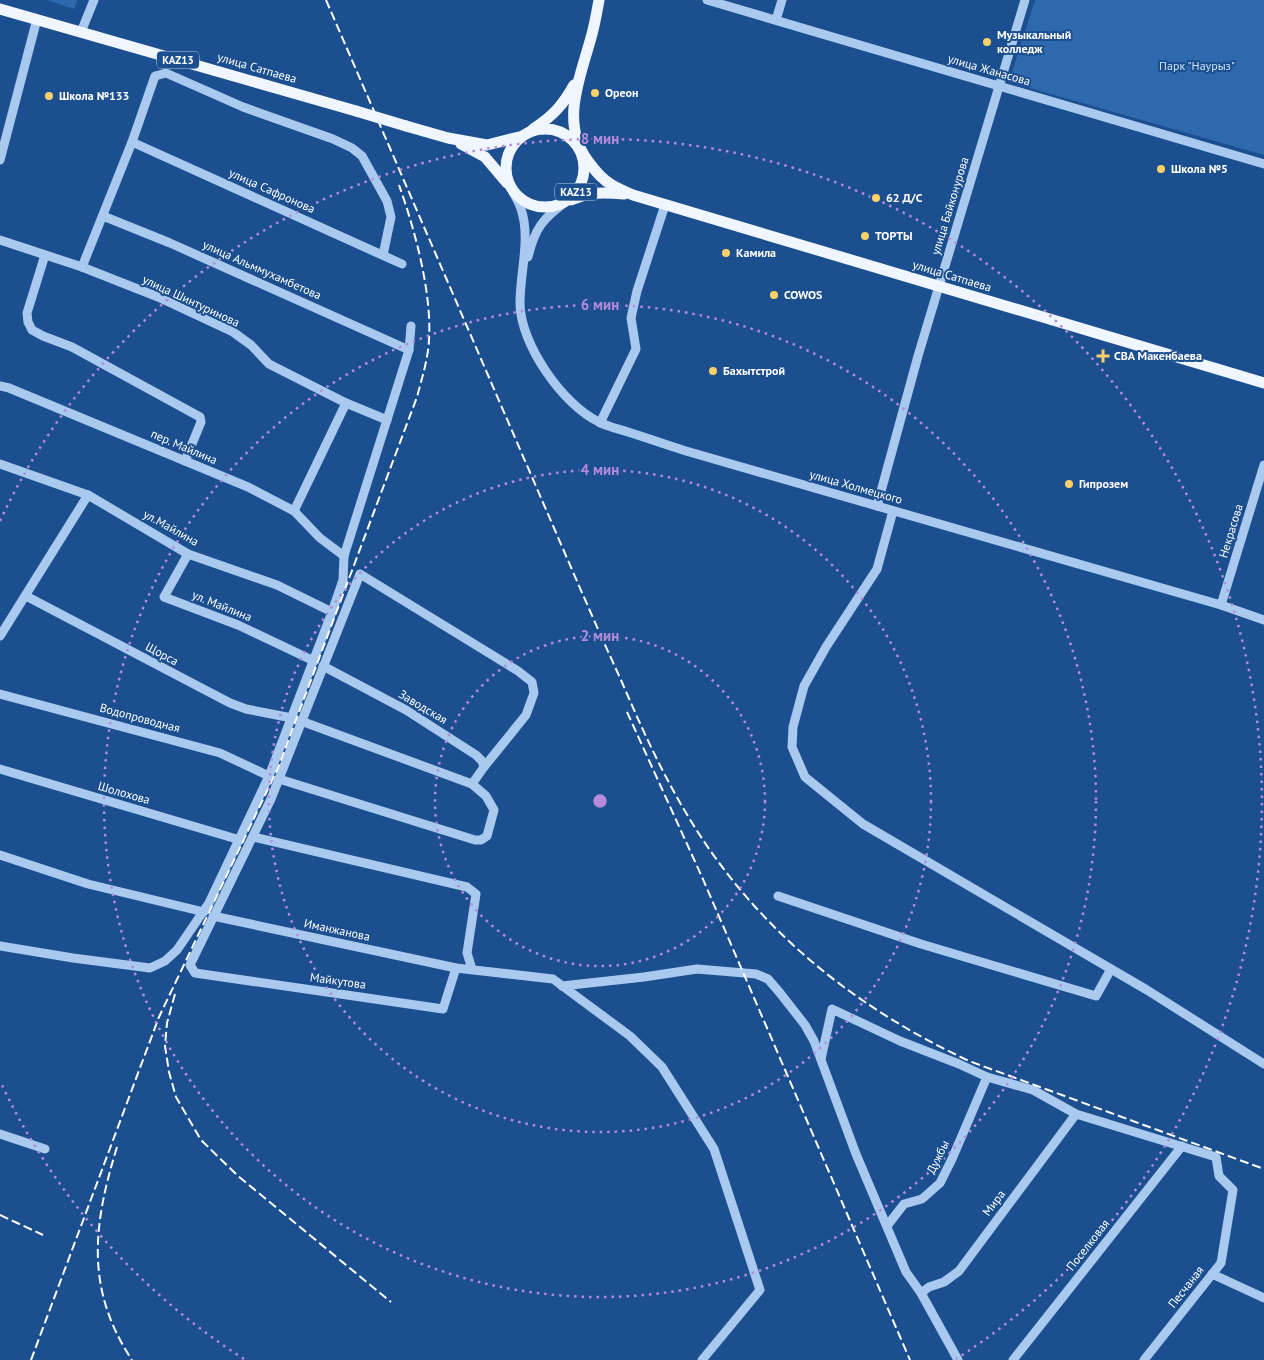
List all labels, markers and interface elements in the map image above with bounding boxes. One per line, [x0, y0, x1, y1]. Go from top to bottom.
place label: Музыкальный колледж [997, 27, 1071, 56]
marker: Музыкальный колледж [981, 36, 993, 48]
street label: улица Сатпаева [216, 49, 299, 86]
street label: улица Жанасова [946, 51, 1032, 88]
road number: KAZ13 [157, 52, 199, 68]
park label: Парк "Наурыз" [1159, 58, 1235, 73]
place label: Ореон [605, 85, 638, 100]
marker: Ореон [589, 87, 601, 99]
place label: Школа №133 [59, 88, 129, 103]
marker: Школа №133 [43, 90, 55, 102]
text: 8 мин [581, 129, 619, 148]
street label: улица Байконурова [927, 155, 972, 257]
place label: Школа №5 [1171, 161, 1228, 176]
marker: Школа №5 [1155, 163, 1167, 175]
street label: улица Сафронова [227, 165, 318, 216]
road number: KAZ13 [555, 183, 597, 200]
place label: 62 Д/С [886, 190, 923, 205]
marker: 62 Д/С [870, 192, 882, 204]
place label: ТОРТЫ [875, 228, 913, 243]
marker: ТОРТЫ [859, 230, 871, 242]
street label: улица Альммухамбетова [201, 237, 324, 302]
place label: Камила [736, 245, 776, 260]
marker: Камила [720, 247, 732, 259]
street label: улица Сатпаева [911, 256, 993, 295]
street label: улица Шинтуринова [140, 271, 242, 330]
place label: COWOS [784, 287, 822, 302]
marker: COWOS [768, 289, 780, 301]
text: 6 мин [581, 295, 619, 314]
place label: СВА Макенбаева [1114, 348, 1202, 363]
marker: СВА Макенбаева [1096, 349, 1110, 363]
place label: Бахытстрой [723, 363, 785, 378]
marker: Бахытстрой [707, 365, 719, 377]
street label: пер. Майлина [149, 426, 220, 467]
text: 4 мин [581, 460, 619, 479]
street label: улица Холмецкого [808, 466, 904, 507]
place label: Гипрозем [1079, 476, 1128, 491]
marker: Гипрозем [1063, 478, 1075, 490]
street label: Некрасова [1215, 502, 1246, 560]
street label: ул.Майлина [141, 506, 202, 549]
street label: ул. Майлина [190, 587, 254, 624]
text: 2 мин [581, 626, 619, 645]
street label: Щорса [143, 639, 181, 668]
street label: Заводская [396, 686, 450, 727]
street label: Водопроводная [98, 700, 182, 735]
street label: Шолохова [96, 778, 152, 807]
centre of rings [591, 792, 609, 810]
street label: Иманжанова [303, 915, 372, 944]
street label: Майкутова [309, 969, 367, 992]
street label: Дужбы [923, 1137, 952, 1176]
street label: Мира [979, 1187, 1008, 1219]
street label: Поселковая [1063, 1216, 1112, 1273]
street label: Песчаная [1165, 1263, 1207, 1311]

